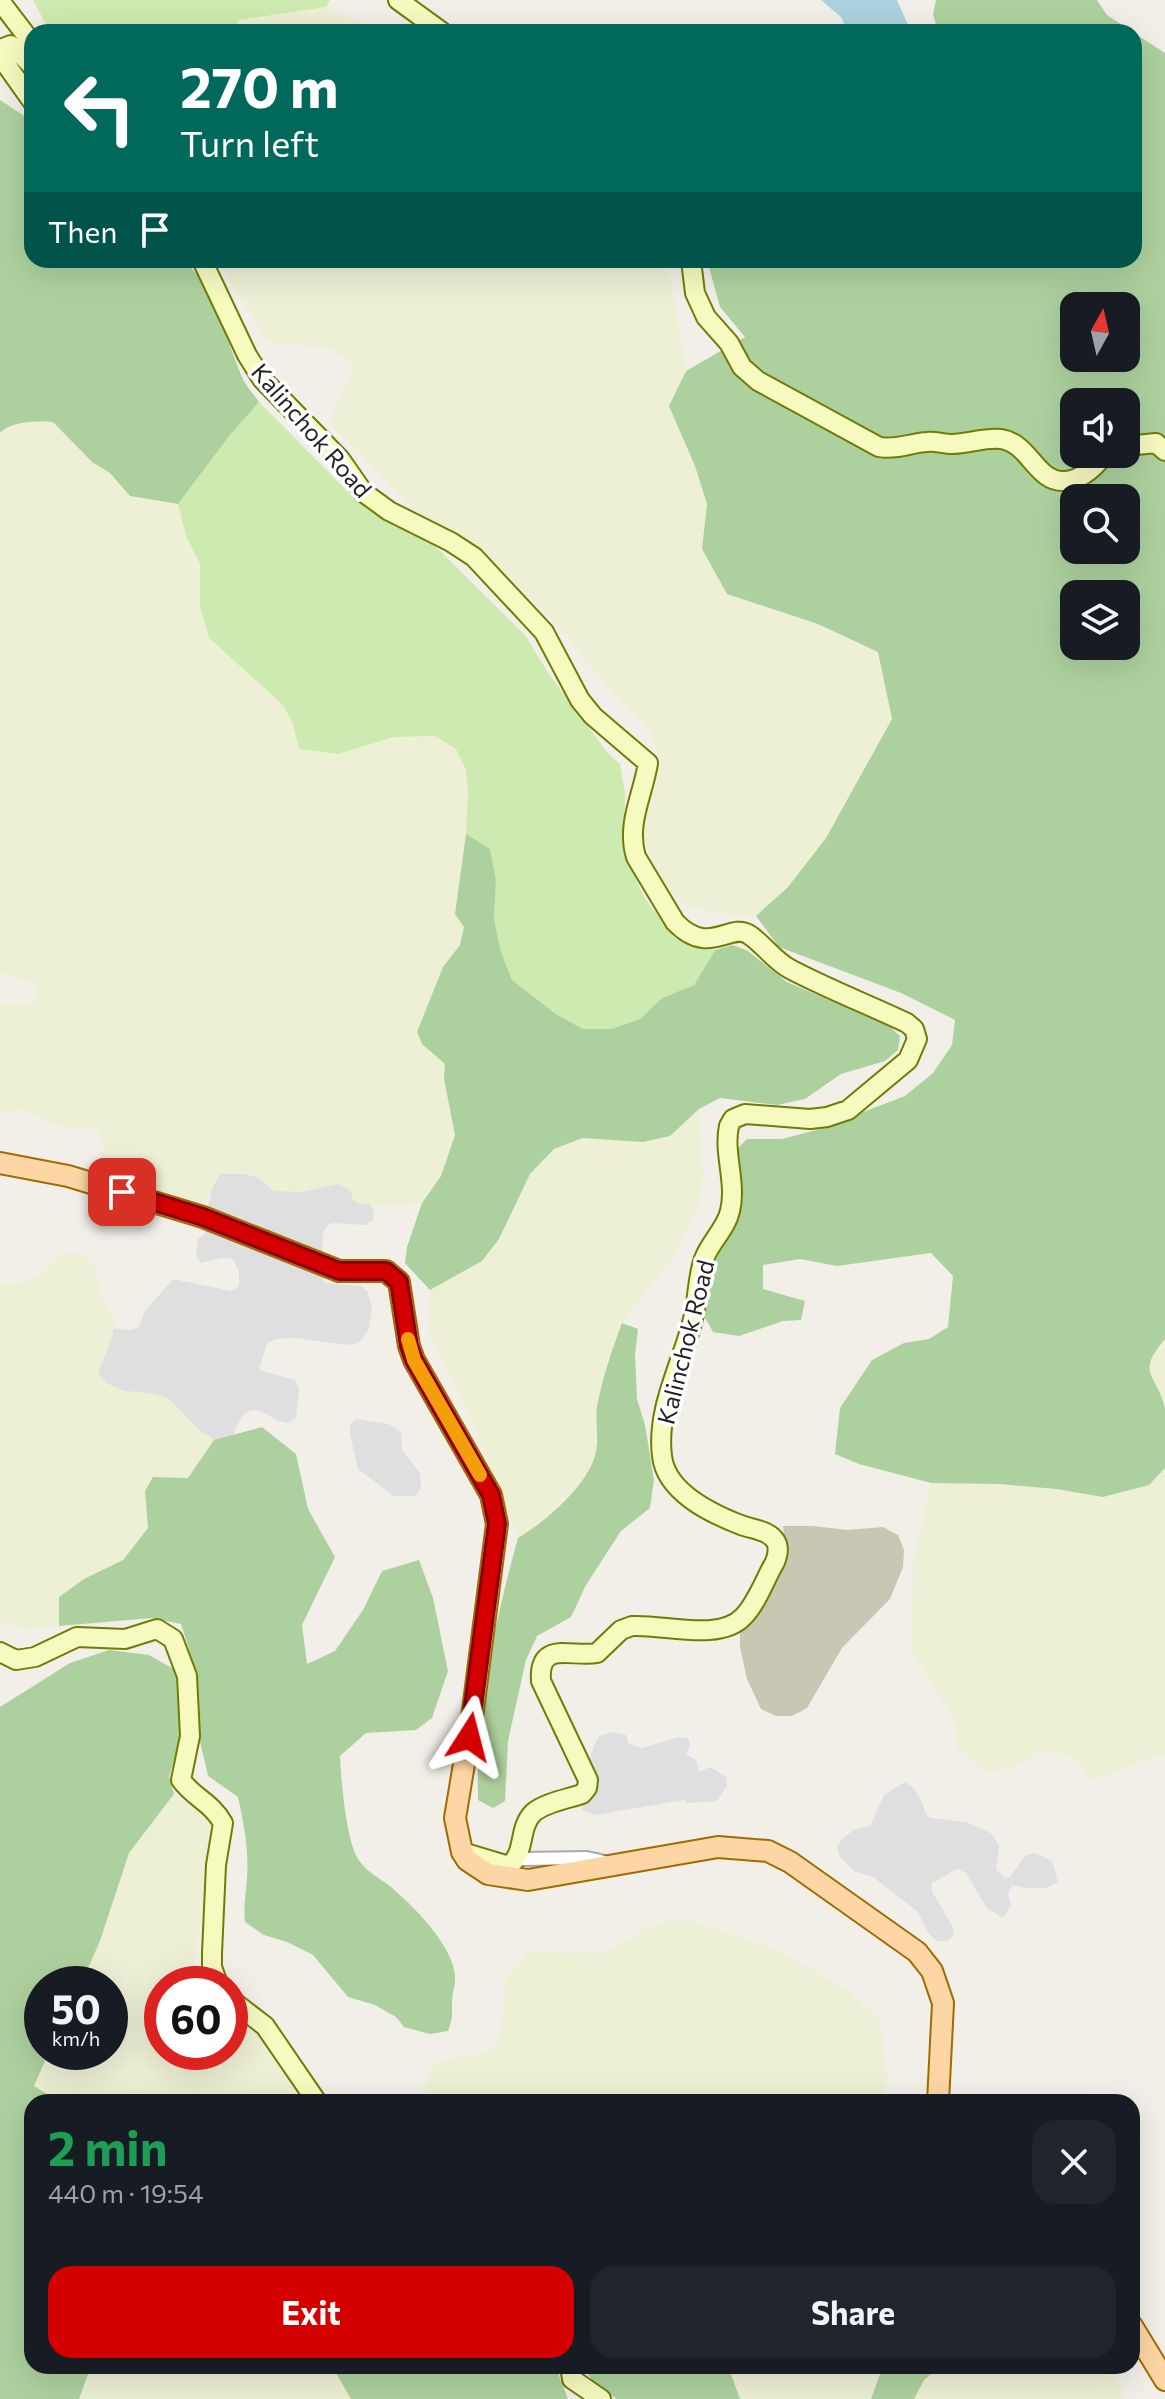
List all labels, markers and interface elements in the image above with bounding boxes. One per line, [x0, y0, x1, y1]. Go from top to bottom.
text: 270 m [180, 51, 339, 120]
icon: left [48, 56, 152, 160]
text: Turn left [180, 120, 319, 164]
icon: arrive [133, 208, 177, 252]
text: Then [48, 212, 117, 249]
north arrow [1060, 292, 1140, 372]
map controls [1060, 292, 1140, 660]
street label: Kalinchok Road [246, 357, 378, 503]
button: sound [1060, 388, 1140, 468]
button: search [1060, 484, 1140, 564]
button: layers [1060, 580, 1140, 660]
pin [88, 1158, 156, 1226]
icon: arrive [100, 1170, 144, 1214]
street label: Kalinchok Road [651, 1257, 719, 1427]
position arrow [427, 1695, 511, 1779]
speed limit sign: 60 [144, 1966, 248, 2070]
text: 50 [51, 1983, 101, 2032]
text: km/h [52, 2026, 100, 2050]
text: 2 min [48, 2117, 168, 2176]
button: close [1032, 2120, 1116, 2204]
text: 440 m · 19:54 [48, 2177, 204, 2208]
button: Exit [48, 2266, 574, 2358]
button: Share [590, 2266, 1116, 2358]

